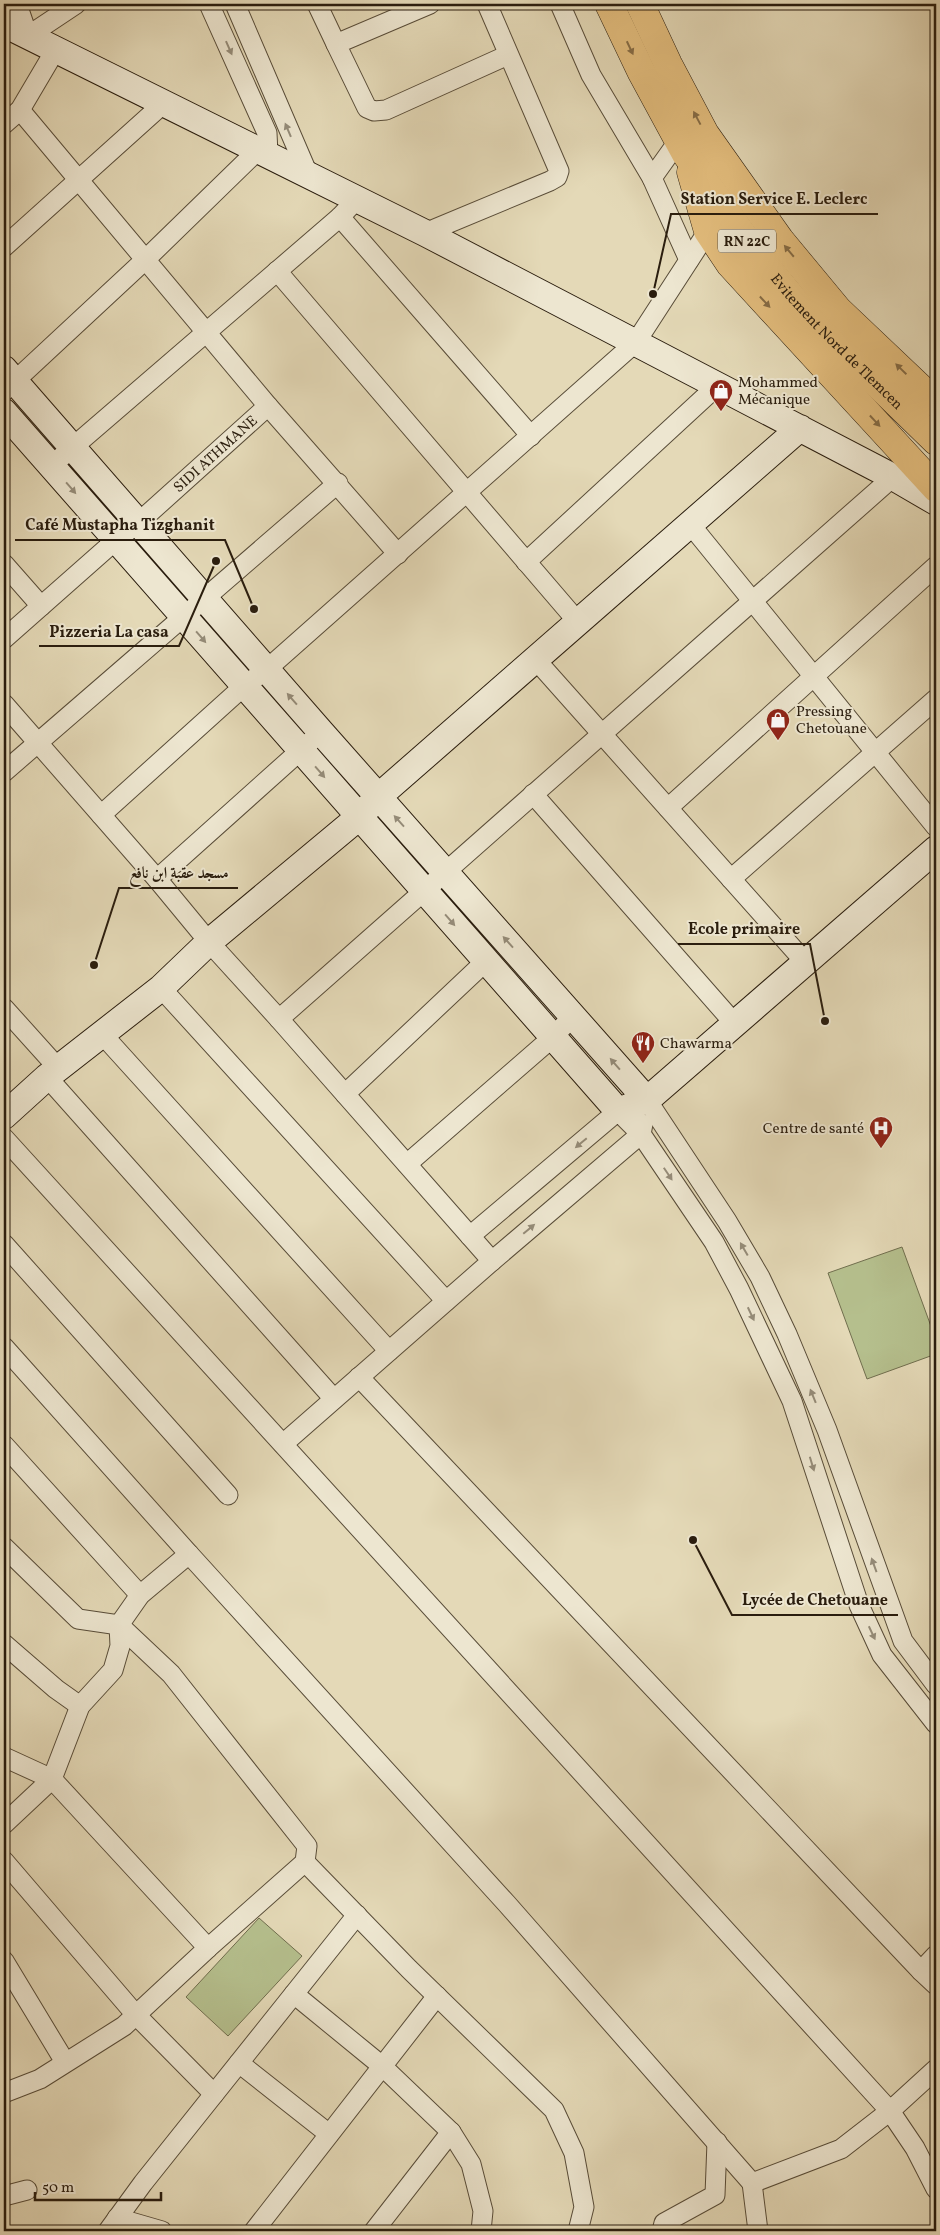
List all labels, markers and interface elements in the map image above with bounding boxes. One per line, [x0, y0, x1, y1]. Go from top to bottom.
one-way arrow [226, 41, 234, 55]
one-way arrow [627, 41, 635, 55]
one-way arrow [693, 111, 701, 125]
one-way arrow [283, 123, 291, 137]
callout: Station Service E. Leclerc [671, 183, 878, 214]
text: Station Service E. Leclerc [680, 189, 868, 211]
road number: RN 22C [718, 230, 776, 252]
one-way arrow [784, 245, 795, 258]
street label: Evitement Nord de Tlemcen [765, 270, 907, 415]
one-way arrow [759, 295, 771, 307]
one-way arrow [895, 363, 907, 375]
place label: Mohammed Mécanique [738, 373, 818, 411]
shop icon: Mohammed Mécanique [708, 378, 734, 412]
street label: SIDI ATHMANE [169, 411, 263, 498]
one-way arrow [869, 415, 881, 427]
one-way arrow [65, 482, 76, 495]
callout: Café Mustapha Tizghanit [15, 509, 225, 540]
text: Café Mustapha Tizghanit [25, 515, 215, 537]
callout: Pizzeria La casa [39, 615, 179, 646]
text: Pizzeria La casa [49, 622, 169, 644]
one-way arrow [195, 630, 207, 642]
one-way arrow [287, 693, 298, 705]
place label: Pressing Chetouane [796, 702, 867, 740]
shop icon: Pressing Chetouane [765, 707, 791, 741]
one-way arrow [314, 765, 326, 777]
one-way arrow [393, 815, 405, 827]
callout: مسجد عقبة ابن نافع [119, 857, 238, 888]
text: مسجد عقبة ابن نافع [129, 863, 229, 888]
one-way arrow [445, 913, 456, 926]
callout: Ecole primaire [678, 913, 810, 944]
text: Ecole primaire [688, 919, 800, 941]
one-way arrow [502, 935, 513, 948]
restaurant icon: Chawarma [630, 1030, 656, 1064]
place label: Chawarma [660, 1034, 732, 1055]
one-way arrow [609, 1058, 621, 1070]
hospital icon: Centre de santé [868, 1115, 894, 1149]
place label: Centre de santé [763, 1119, 864, 1140]
one-way arrow [575, 1137, 588, 1148]
one-way arrow [663, 1168, 673, 1181]
one-way arrow [522, 1224, 535, 1235]
one-way arrow [739, 1242, 748, 1255]
one-way arrow [747, 1307, 755, 1321]
one-way arrow [808, 1389, 816, 1403]
one-way arrow [809, 1457, 817, 1472]
one-way arrow [870, 1557, 877, 1572]
callout: Lycée de Chetouane [732, 1584, 898, 1615]
text: Lycée de Chetouane [742, 1590, 888, 1612]
one-way arrow [868, 1626, 877, 1641]
scale bar [35, 2170, 161, 2202]
text: 50 m [42, 2178, 74, 2199]

